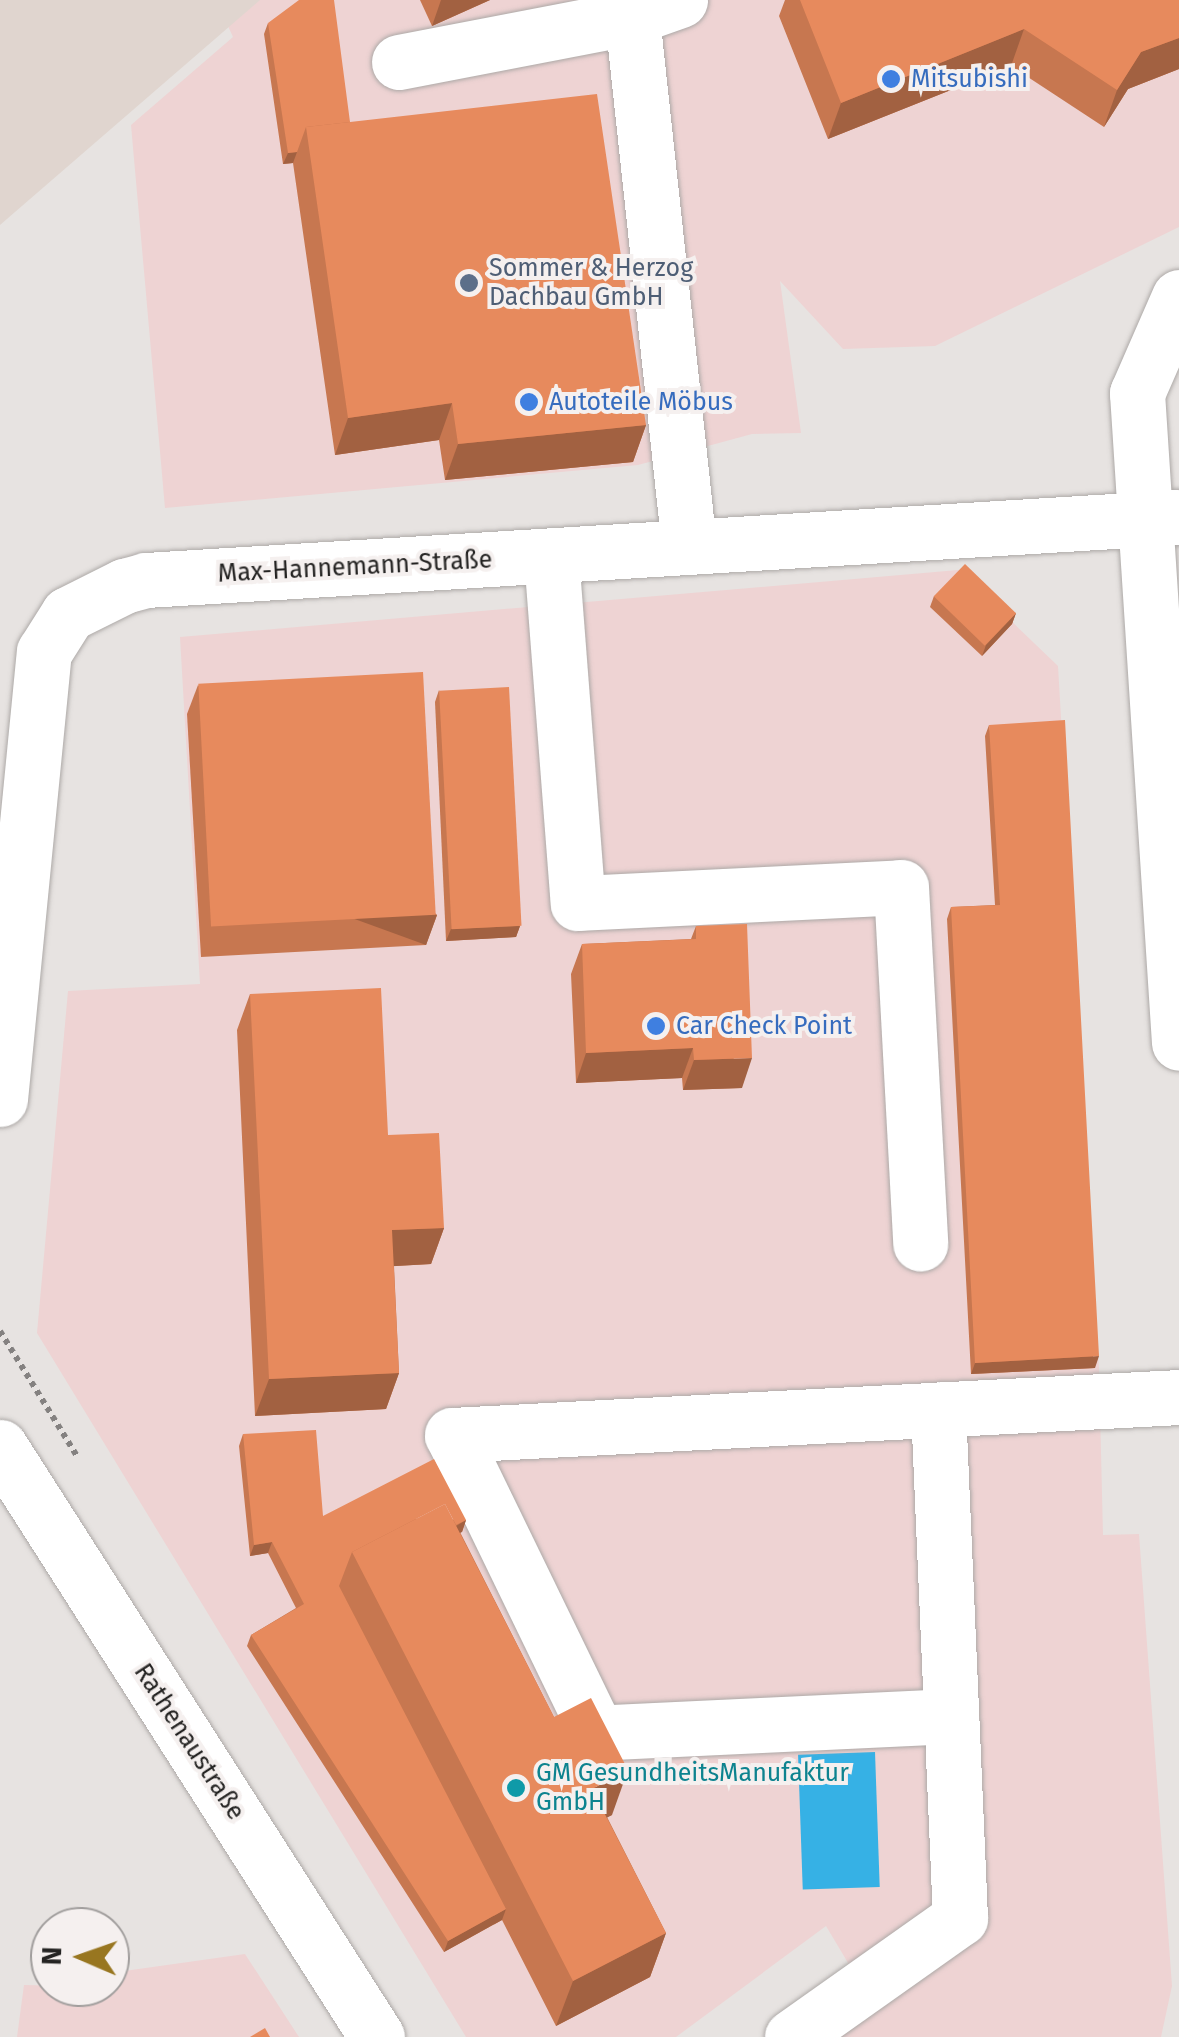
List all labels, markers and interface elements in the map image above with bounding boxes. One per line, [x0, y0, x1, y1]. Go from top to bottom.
place label: Mitsubishi [911, 64, 1028, 94]
marker: Mitsubishi [880, 68, 902, 90]
place label: Sommer & Herzog Dachbau GmbH [489, 254, 693, 313]
marker: Sommer & Herzog Dachbau GmbH [458, 272, 480, 294]
place label: Autoteile Möbus [549, 387, 733, 417]
marker: Autoteile Möbus [518, 391, 540, 413]
street label: Max-Hannemann-Straße [217, 545, 493, 589]
place label: Car Check Point [676, 1011, 852, 1041]
marker: Car Check Point [645, 1015, 667, 1037]
street label: Rathenaustraße [127, 1658, 251, 1826]
place label: GM GesundheitsManufaktur GmbH [536, 1759, 849, 1818]
marker: GM GesundheitsManufaktur GmbH [505, 1777, 527, 1799]
north arrow [30, 1907, 130, 2007]
text: N [35, 1946, 68, 1966]

